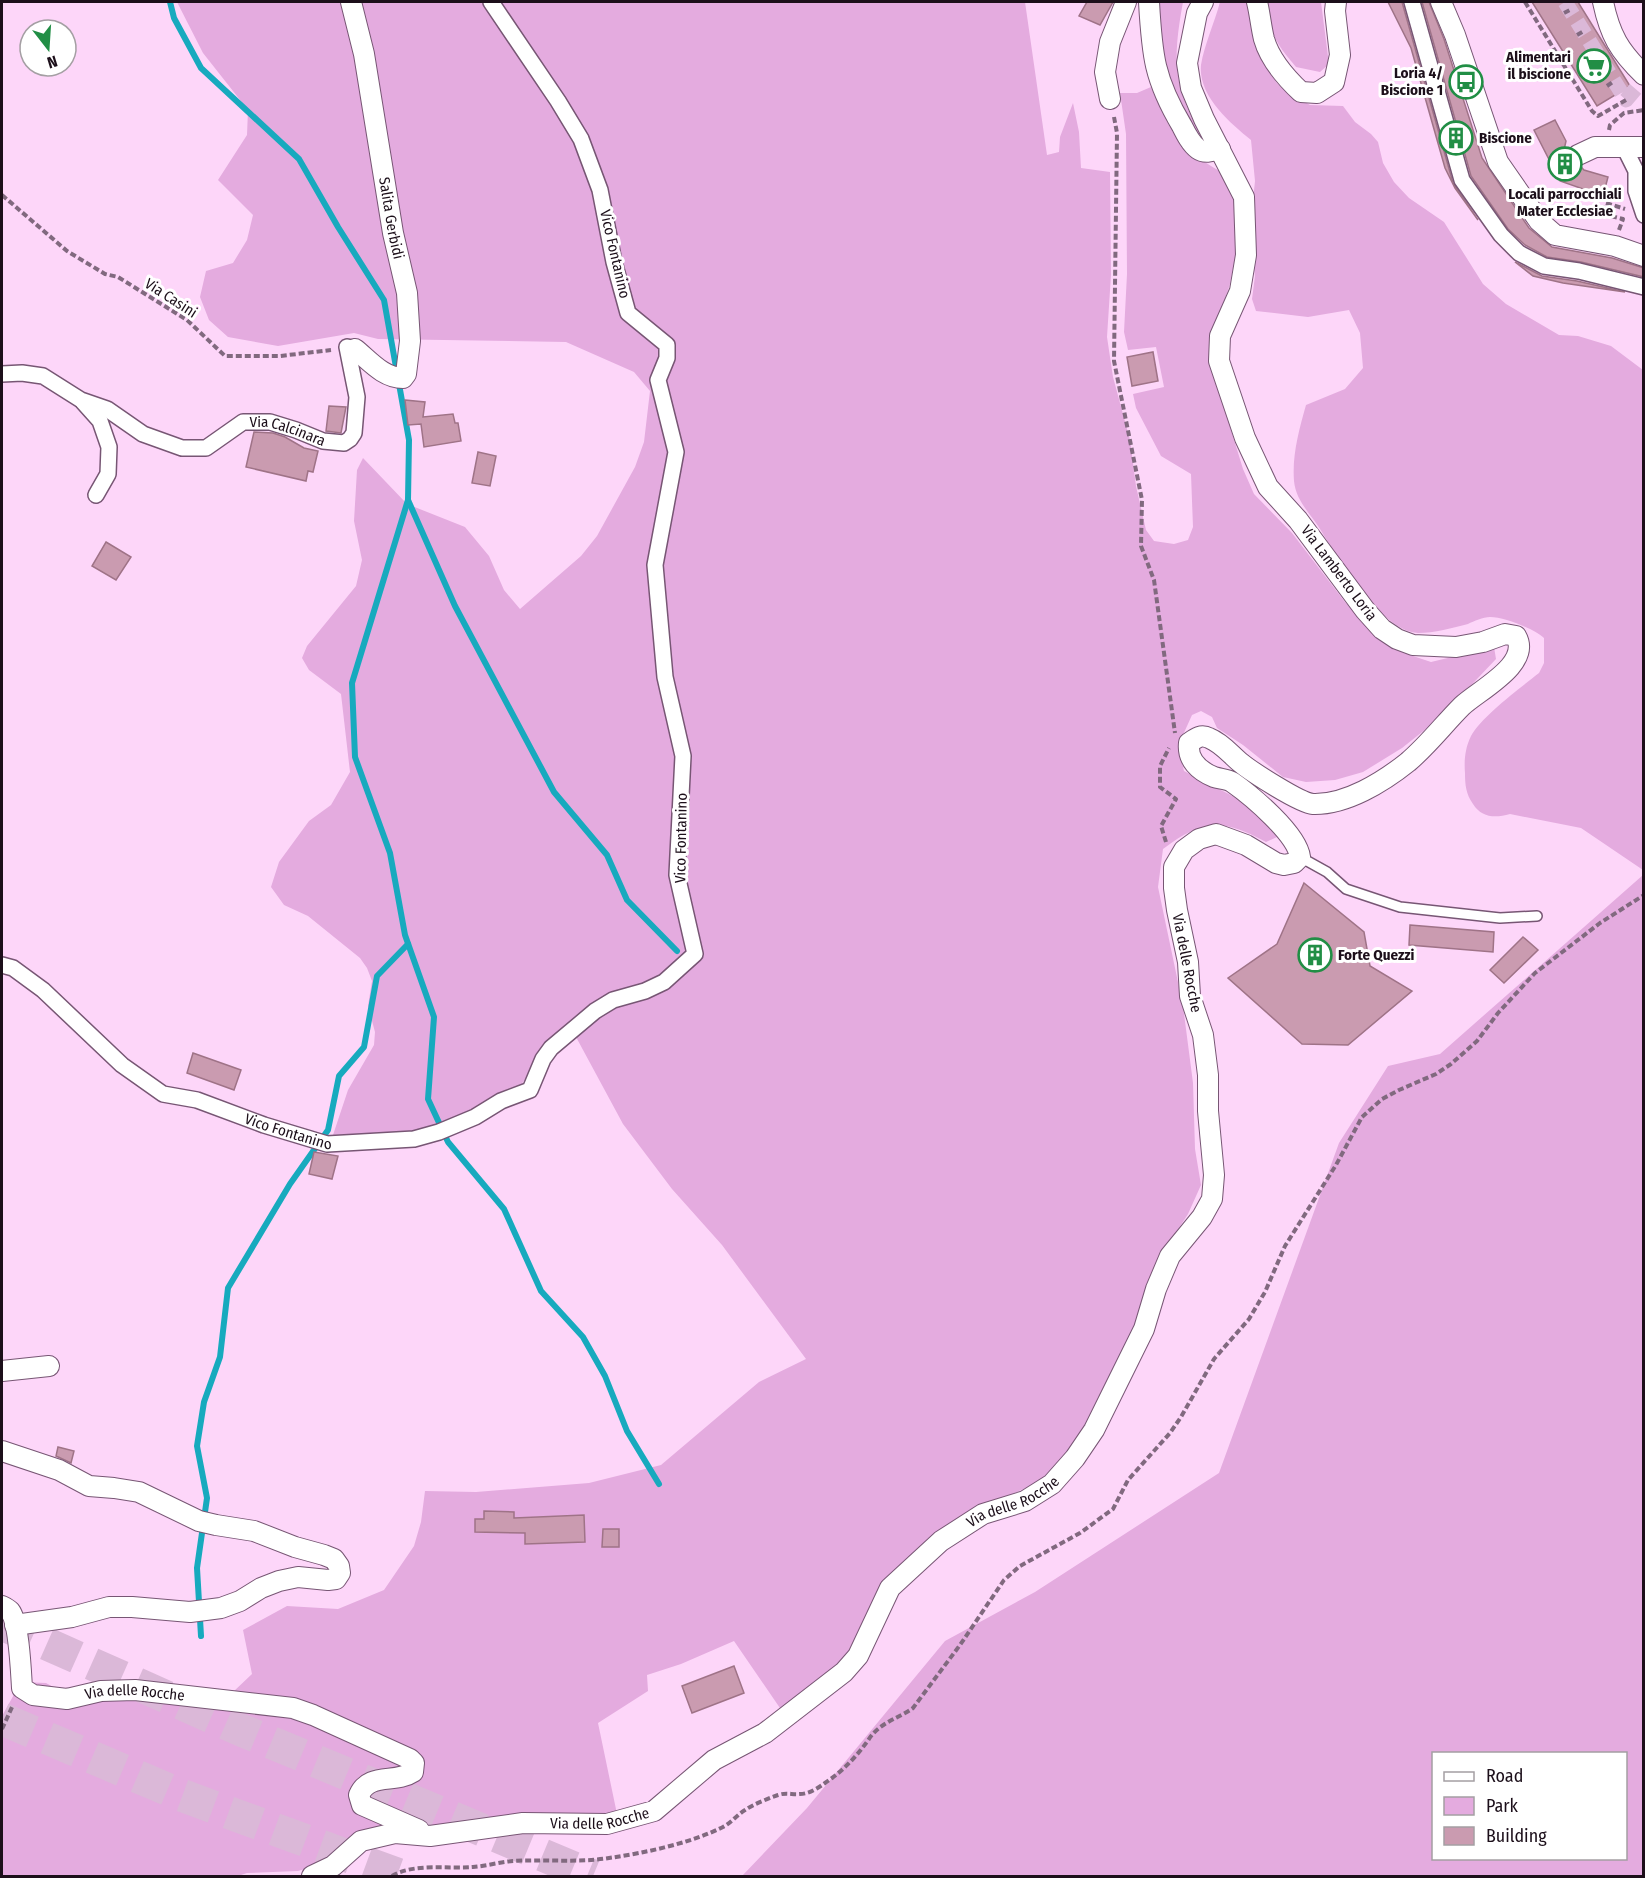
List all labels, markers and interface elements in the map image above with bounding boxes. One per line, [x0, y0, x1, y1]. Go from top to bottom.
north arrow [18, 18, 78, 78]
place label: Alimentari il biscione [1505, 48, 1571, 83]
supermarket icon: Alimentari il biscione [1576, 48, 1612, 84]
text: N [45, 51, 60, 72]
place label: Loria 4/ Biscione 1 [1381, 64, 1443, 99]
bus stop icon: Loria 4/ Biscione 1 [1448, 64, 1484, 100]
building icon: Biscione [1438, 120, 1474, 156]
place label: Biscione [1479, 129, 1532, 147]
building icon: Locali parrocchiali Mater Ecclesiae [1547, 146, 1583, 182]
street label: Salita Gerbidi [375, 176, 408, 261]
place label: Locali parrocchiali Mater Ecclesiae [1508, 185, 1622, 220]
street label: Vico Fontanino [596, 208, 634, 300]
street label: Via Casini [141, 274, 201, 322]
street label: Via Calcinara [250, 413, 328, 450]
street label: Via Lamberto Loria [1297, 522, 1381, 624]
street label: Vico Fontanino [671, 793, 691, 883]
street label: Via delle Rocche [1169, 912, 1205, 1014]
building icon: Forte Quezzi [1297, 937, 1333, 973]
place label: Forte Quezzi [1338, 946, 1415, 964]
street label: Vico Fontanino [242, 1110, 332, 1153]
street label: Via delle Rocche [963, 1473, 1063, 1531]
street label: Via delle Rocche [83, 1681, 186, 1705]
legend [1432, 1752, 1627, 1860]
text: Road [1486, 1765, 1523, 1787]
text: Park [1486, 1795, 1519, 1817]
street label: Via delle Rocche [550, 1804, 651, 1833]
text: Building [1486, 1825, 1547, 1847]

